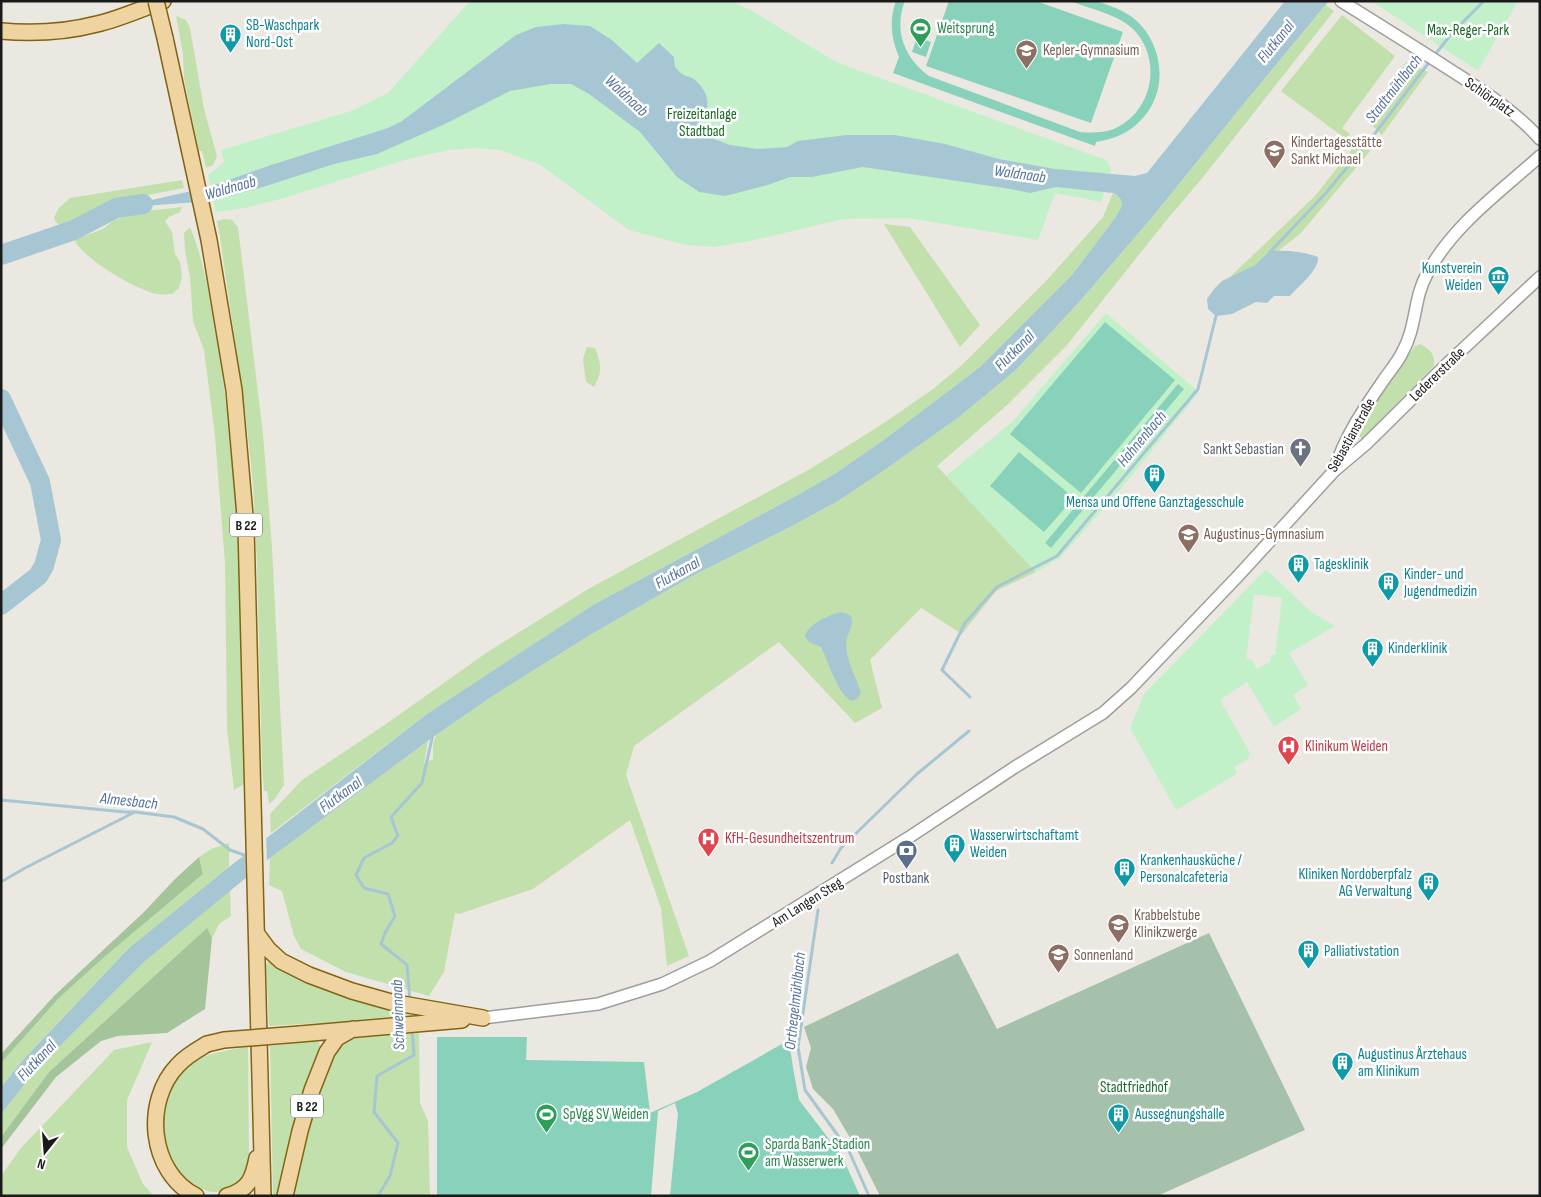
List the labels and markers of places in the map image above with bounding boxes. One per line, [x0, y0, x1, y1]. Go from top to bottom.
place label: SB-Waschpark Nord-Ost [246, 16, 319, 52]
sports icon: Weitsprung [909, 16, 933, 47]
place label: Weitsprung [937, 19, 994, 38]
building icon: SB-Waschpark Nord-Ost [218, 22, 242, 53]
school or university icon: Kepler-Gymnasium [1015, 38, 1039, 69]
place label: Kepler-Gymnasium [1043, 41, 1139, 60]
place label: Kindertagesstätte Sankt Michael [1291, 133, 1382, 169]
school or university icon: Kindertagesstätte Sankt Michael [1263, 139, 1287, 170]
place label: Kunstverein Weiden [1422, 259, 1482, 295]
museum icon: Kunstverein Weiden [1486, 265, 1510, 296]
church icon: Sankt Sebastian [1288, 437, 1312, 468]
place label: Sankt Sebastian [1203, 440, 1284, 459]
building icon: Mensa und Offene Ganztagesschule [1143, 462, 1167, 493]
place label: Mensa und Offene Ganztagesschule [1066, 493, 1244, 512]
school or university icon: Augustinus-Gymnasium [1176, 522, 1200, 553]
place label: Augustinus-Gymnasium [1203, 525, 1324, 544]
building icon: Tagesklinik [1286, 552, 1310, 583]
place label: Tagesklinik [1314, 555, 1369, 574]
place label: Kinder- und Jugendmedizin [1403, 565, 1477, 601]
building icon: Kinder- und Jugendmedizin [1376, 571, 1400, 602]
building icon: Kinderklinik [1360, 636, 1384, 667]
place label: Kinderklinik [1388, 639, 1447, 658]
hospital icon: Klinikum Weiden [1277, 734, 1301, 765]
place label: Klinikum Weiden [1305, 737, 1388, 756]
hospital icon: KfH-Gesundheitszentrum [697, 826, 721, 857]
place label: Wasserwirtschaftamt Weiden [970, 826, 1079, 862]
place label: KfH-Gesundheitszentrum [725, 829, 854, 848]
building icon: Wasserwirtschaftamt Weiden [942, 832, 966, 863]
bank icon: Postbank [894, 838, 918, 869]
place label: Krankenhausküche / Personalcafeteria [1140, 851, 1243, 887]
building icon: Krankenhausküche / Personalcafeteria [1112, 857, 1136, 888]
place label: Kliniken Nordoberpfalz AG Verwaltung [1298, 865, 1413, 901]
place label: Postbank [883, 869, 930, 888]
building icon: Kliniken Nordoberpfalz AG Verwaltung [1416, 871, 1440, 902]
place label: Krabbelstube Klinikzwerge [1134, 906, 1200, 942]
school or university icon: Krabbelstube Klinikzwerge [1106, 912, 1130, 943]
building icon: Palliativstation [1296, 939, 1320, 970]
place label: Palliativstation [1324, 942, 1399, 961]
school or university icon: Sonnenland [1046, 943, 1070, 974]
place label: Sonnenland [1074, 946, 1133, 965]
place label: Augustinus Ärztehaus am Klinikum [1357, 1045, 1467, 1081]
building icon: Augustinus Ärztehaus am Klinikum [1330, 1051, 1354, 1082]
sports icon: SpVgg SV Weiden [535, 1102, 559, 1133]
building icon: Aussegnungshalle [1107, 1102, 1131, 1133]
place label: SpVgg SV Weiden [563, 1105, 649, 1124]
place label: Aussegnungshalle [1134, 1105, 1225, 1124]
place label: Sparda Bank-Stadion am Wasserwerk [765, 1135, 870, 1171]
sports icon: Sparda Bank-Stadion am Wasserwerk [737, 1141, 761, 1172]

